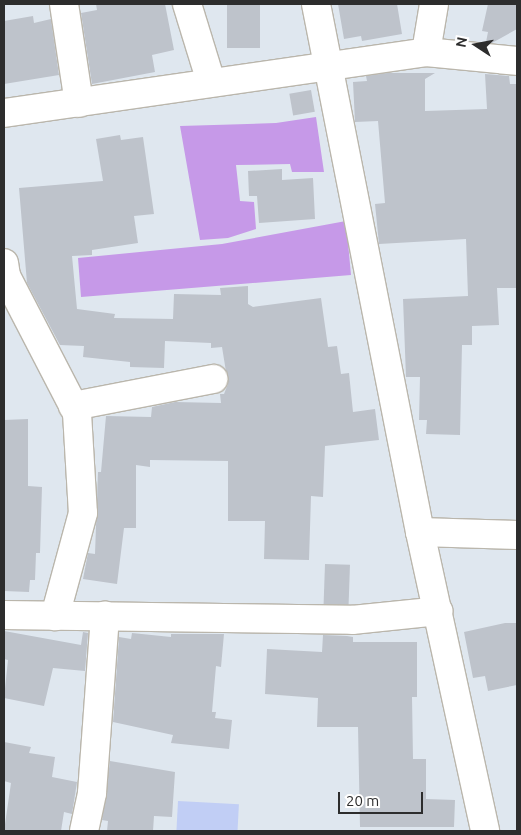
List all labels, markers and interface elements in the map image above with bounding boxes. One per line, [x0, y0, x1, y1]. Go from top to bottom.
north arrow [451, 20, 501, 70]
text: N [452, 35, 470, 49]
scale bar [341, 782, 426, 814]
text: 20 m [346, 792, 379, 809]

